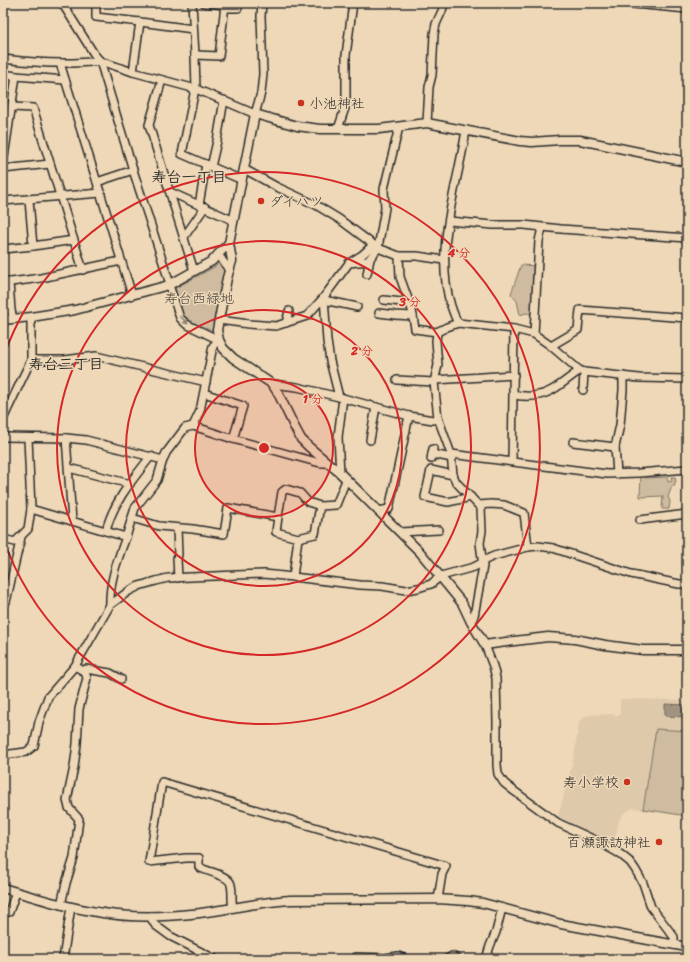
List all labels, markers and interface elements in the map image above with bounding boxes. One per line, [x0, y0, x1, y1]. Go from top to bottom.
place label: 小池神社 [309, 91, 365, 116]
marker: 小池神社 [296, 98, 306, 108]
district label: 寿台一丁目 [151, 164, 227, 190]
place label: ダイハツ [269, 189, 324, 214]
marker: ダイハツ [256, 196, 266, 206]
text: 4 分 [447, 242, 470, 264]
park label: 寿台西緑地 [164, 286, 234, 311]
text: 3 分 [398, 291, 421, 313]
one-way arrow [179, 315, 189, 325]
text: 2 分 [350, 340, 373, 362]
district label: 寿台三丁目 [28, 351, 104, 377]
text: 1 分 [303, 388, 323, 410]
centre of rings [257, 441, 271, 455]
place label: 寿小学校 [563, 770, 619, 795]
marker: 寿小学校 [622, 777, 632, 787]
place label: 百瀬諏訪神社 [567, 830, 651, 855]
marker: 百瀬諏訪神社 [654, 837, 664, 847]

